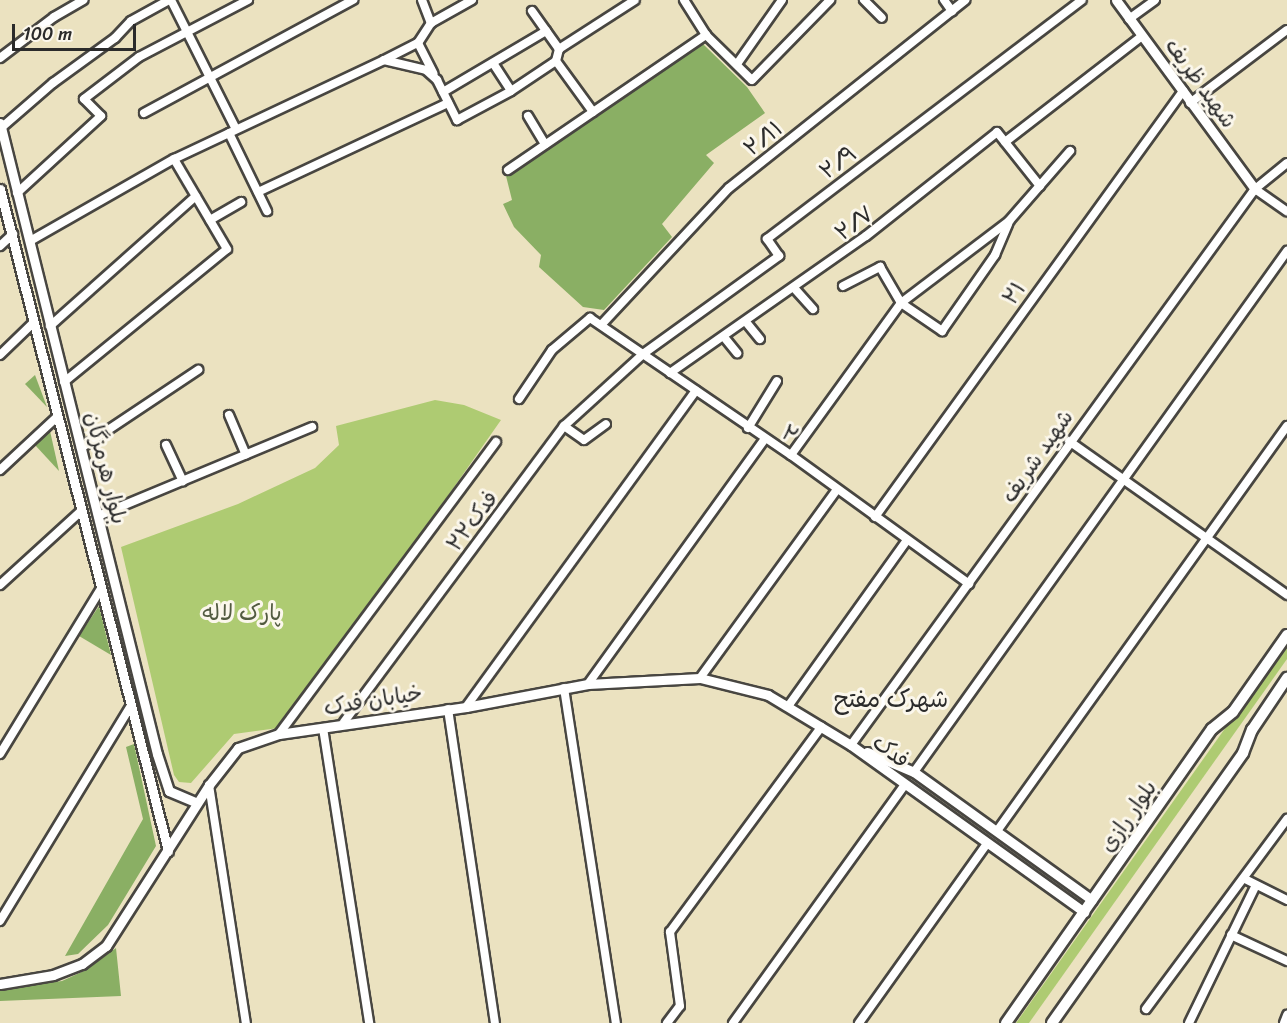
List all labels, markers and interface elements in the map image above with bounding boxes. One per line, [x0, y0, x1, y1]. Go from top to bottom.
scale bar [15, 12, 140, 50]
text: 100 m [23, 18, 72, 50]
street label: شهید ظریف [1160, 33, 1242, 133]
street label: ۲/۱۱ [738, 115, 788, 161]
street label: ۲/۹ [814, 140, 862, 184]
street label: ۲/۷ [830, 200, 878, 246]
street label: ۲۱ [997, 276, 1031, 310]
street label: شهید شریف [995, 404, 1079, 508]
street label: بلوار هرمزگان [79, 409, 133, 527]
street label: ۲ [777, 419, 803, 449]
street label: فدک۲۲ [441, 486, 503, 556]
park label: پارک لاله [202, 600, 282, 626]
street label: خیابان فدک [322, 679, 424, 721]
district label: شهرک مفتح [834, 686, 948, 714]
street label: فدک [867, 729, 915, 773]
street label: بلوار رازی [1094, 775, 1162, 857]

